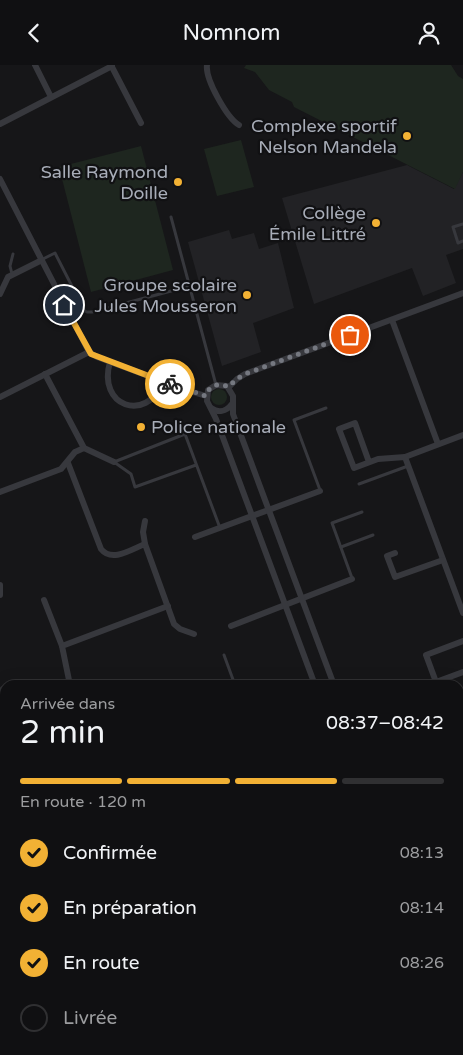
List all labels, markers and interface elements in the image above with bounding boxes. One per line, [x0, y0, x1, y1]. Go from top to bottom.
icon: back [20, 19, 48, 47]
icon: person [415, 19, 443, 47]
text: Nomnom [183, 20, 280, 46]
place label: Complexe sportif Nelson Mandela [251, 115, 397, 158]
marker: Complexe sportif Nelson Mandela [401, 130, 413, 142]
place label: Salle Raymond Doille [41, 161, 168, 204]
marker: Salle Raymond Doille [172, 176, 184, 188]
place label: Collège Émile Littré [269, 202, 366, 245]
marker: Collège Émile Littré [370, 217, 382, 229]
place label: Groupe scolaire Jules Mousseron [95, 274, 237, 317]
pin [43, 284, 85, 326]
marker: Groupe scolaire Jules Mousseron [241, 289, 253, 301]
icon: home [50, 291, 78, 319]
pin [329, 314, 371, 356]
icon: bag [336, 321, 364, 349]
courier [145, 359, 195, 409]
icon: bike [156, 370, 184, 398]
place label: Police nationale [151, 416, 286, 438]
marker: Police nationale [135, 421, 147, 433]
text: Arrivée dans [20, 694, 115, 714]
text: 08:37–08:42 [326, 712, 444, 734]
text: 2 min [20, 714, 105, 752]
text: En route · 120 m [20, 792, 146, 812]
icon: check [20, 839, 48, 867]
text: Confirmée [63, 842, 157, 864]
text: 08:13 [400, 843, 444, 863]
icon: check [20, 894, 48, 922]
text: En préparation [63, 897, 197, 919]
text: 08:14 [400, 898, 444, 918]
icon: check [20, 949, 48, 977]
text: En route [63, 952, 140, 974]
text: 08:26 [400, 953, 444, 973]
text: Livrée [63, 1007, 117, 1029]

